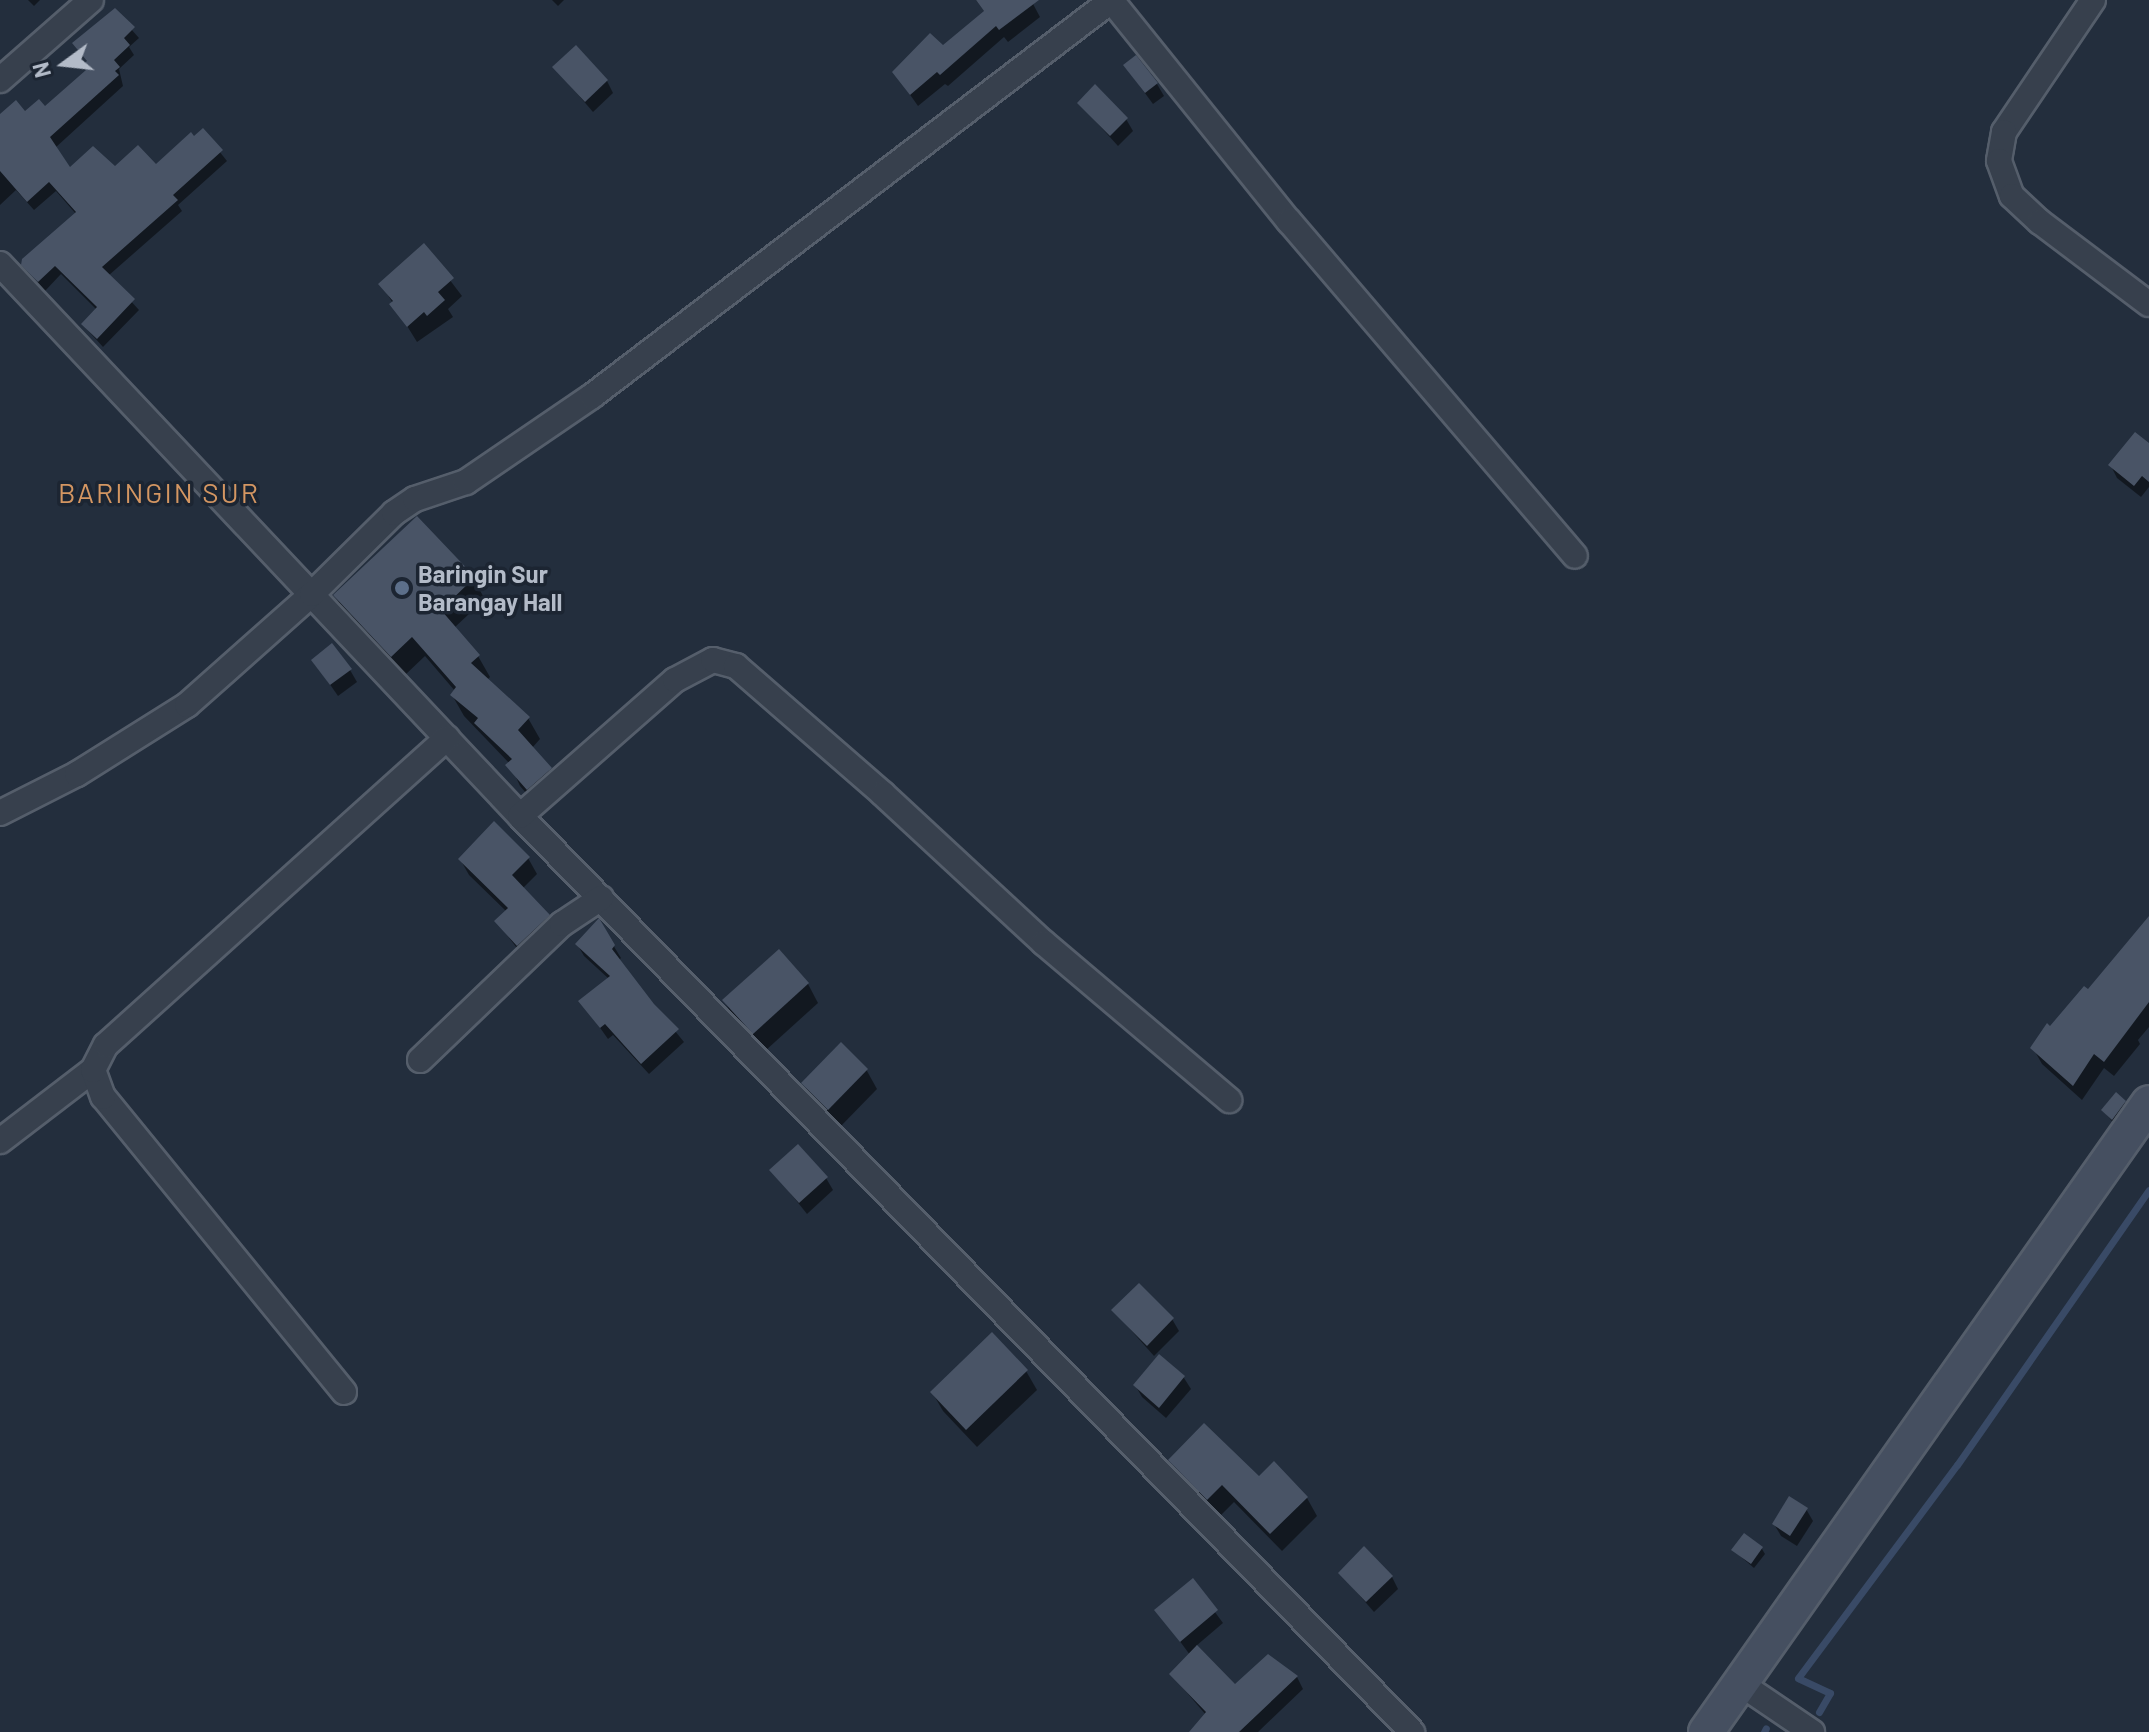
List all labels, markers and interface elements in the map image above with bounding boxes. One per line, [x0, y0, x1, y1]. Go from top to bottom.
north arrow [24, 24, 104, 104]
text: N [26, 60, 55, 81]
district label: BARINGIN SUR [58, 475, 260, 509]
place label: Baringin Sur Barangay Hall [418, 560, 562, 616]
marker: Baringin Sur Barangay Hall [393, 579, 411, 597]

